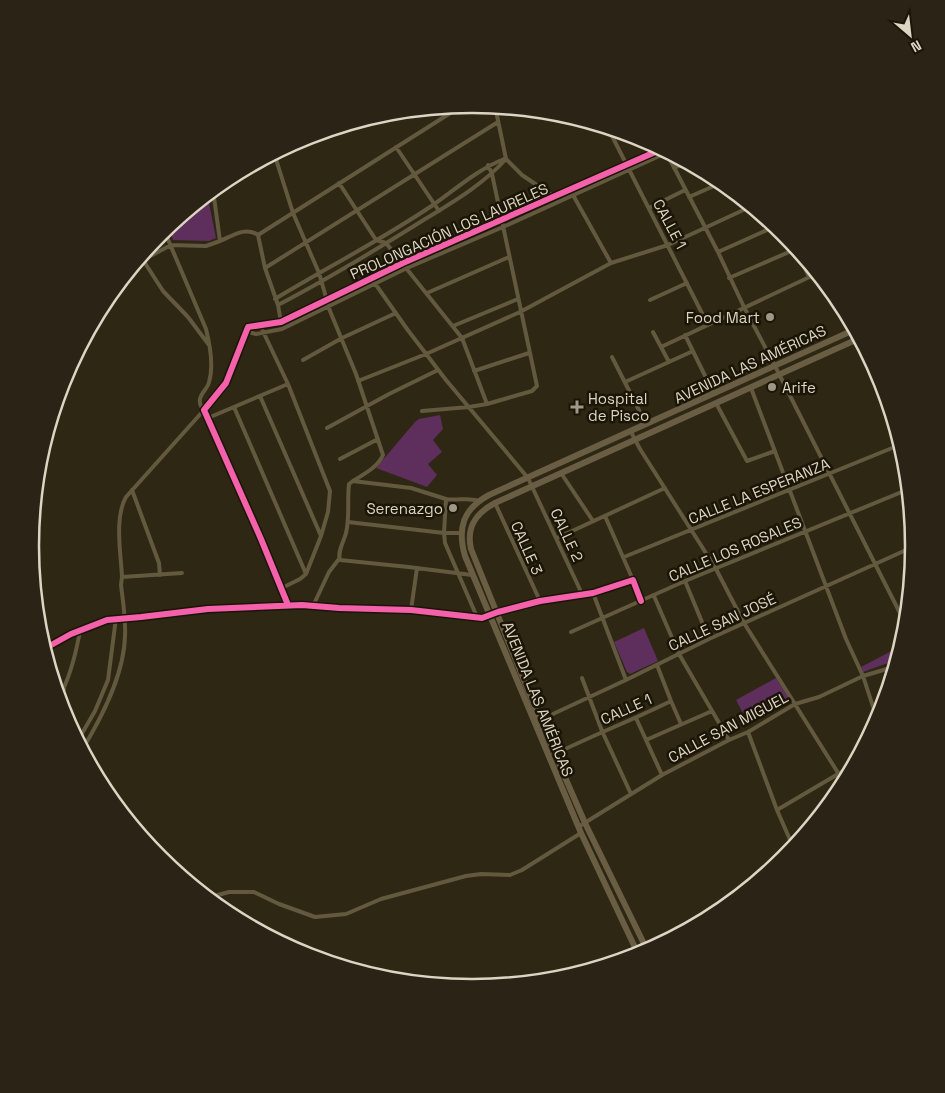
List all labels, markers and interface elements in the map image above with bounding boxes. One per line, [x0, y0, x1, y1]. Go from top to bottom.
north arrow [885, 10, 935, 60]
text: N [908, 36, 924, 57]
street label: PROLONGACIÓN LOS LAURELES [347, 179, 551, 283]
street label: CALLE 1 [649, 196, 691, 252]
place label: Food Mart [686, 308, 760, 327]
marker: Food Mart [764, 311, 776, 323]
street label: AVENIDA LAS AMÉRICAS [671, 320, 829, 408]
place label: Arife [782, 378, 816, 397]
marker: Arife [766, 381, 778, 393]
place label: Hospital de Pisco [588, 389, 649, 425]
marker: Hospital de Pisco [570, 400, 584, 414]
street label: CALLE LA ESPERANZA [685, 454, 833, 528]
place label: Serenazgo [366, 499, 443, 518]
marker: Serenazgo [447, 502, 459, 514]
street label: CALLE 2 [546, 505, 588, 565]
street label: CALLE LOS ROSALES [666, 512, 804, 586]
street label: CALLE 3 [507, 518, 547, 578]
street label: CALLE SAN JOSÉ [665, 589, 779, 655]
street label: AVENIDA LAS AMÉRICAS [498, 619, 578, 779]
street label: CALLE SAN MIGUEL [665, 687, 791, 767]
street label: CALLE 1 [597, 689, 655, 729]

